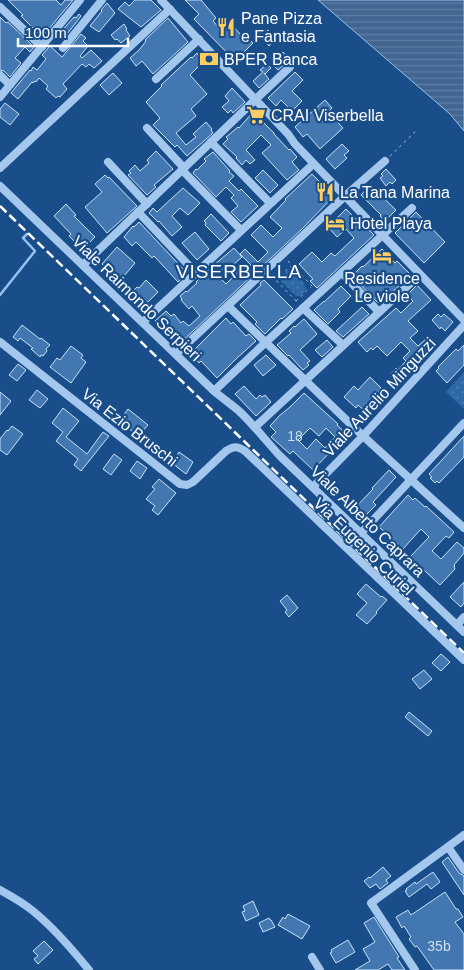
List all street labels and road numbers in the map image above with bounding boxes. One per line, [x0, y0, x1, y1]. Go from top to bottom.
street label: Viale Raimondo Serpieri [69, 232, 205, 364]
street label: Viale Aurelio Minguzzi [320, 334, 439, 460]
street label: Via Ezio Bruschi [79, 385, 181, 470]
street label: Viale Alberto Caprara [307, 463, 428, 580]
street label: Via Eugenio Curiel [310, 494, 417, 598]

